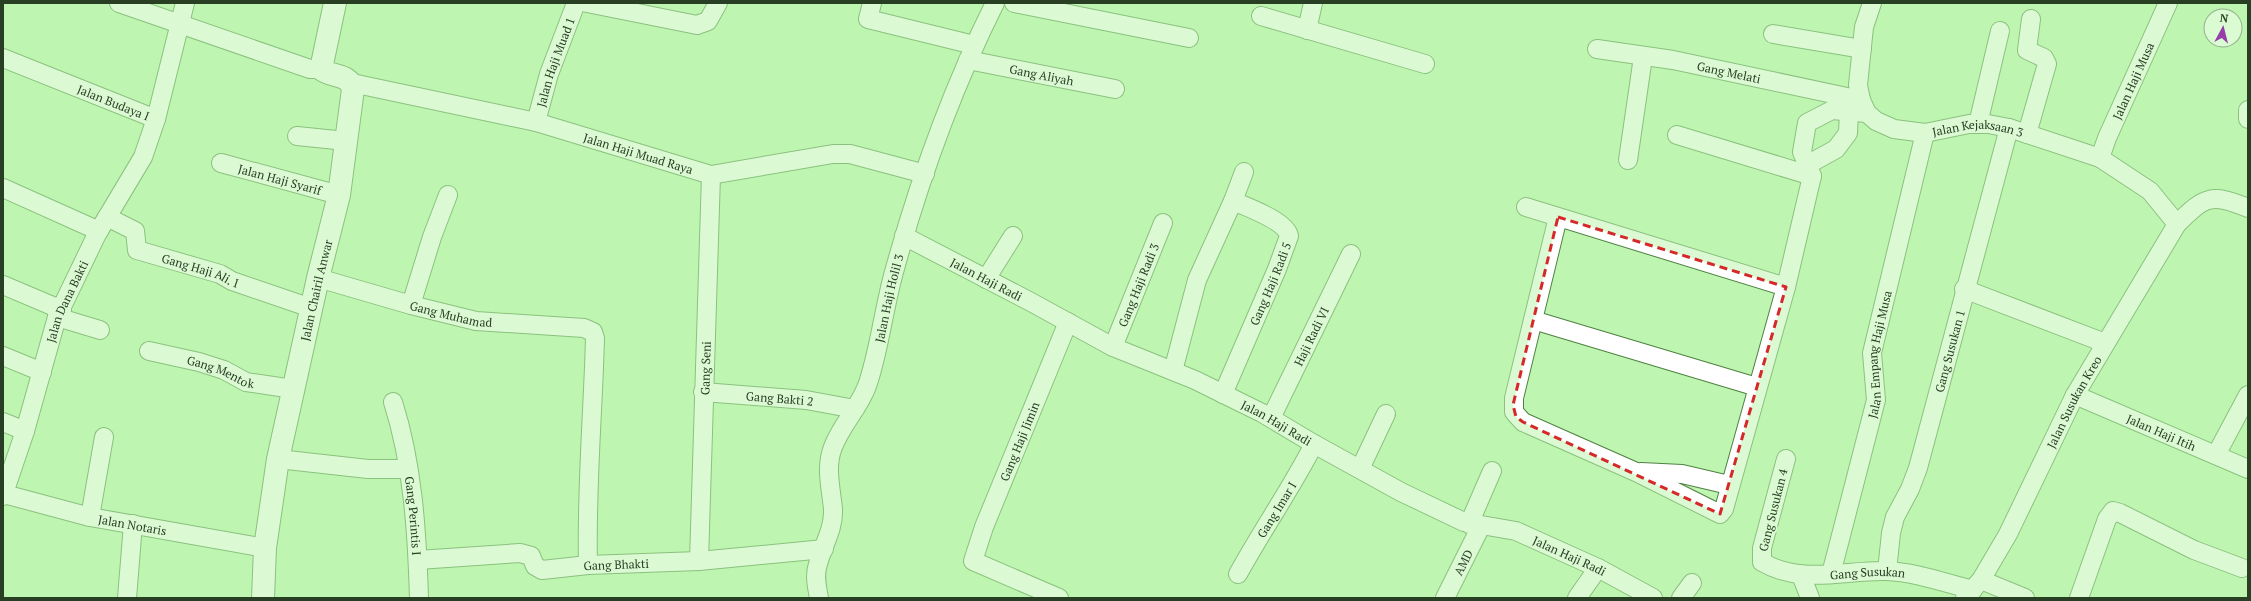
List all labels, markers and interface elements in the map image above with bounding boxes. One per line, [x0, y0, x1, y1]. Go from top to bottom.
north arrow [2203, 8, 2243, 48]
text: N [2219, 11, 2230, 26]
street label: Jalan Haji Muad 1 [533, 15, 577, 109]
street label: Jalan Haji Musa [2109, 40, 2157, 122]
street label: Gang Melati [1696, 58, 1763, 86]
street label: Gang Aliyah [1008, 61, 1075, 88]
street label: Jalan Budaya I [75, 81, 152, 123]
street label: Jalan Kejaksaan 3 [1931, 117, 2025, 140]
street label: Jalan Haji Muad Raya [582, 129, 695, 177]
street label: Jalan Haji Syarif [237, 161, 324, 198]
street label: Jalan Chairil Anwar [297, 237, 335, 342]
street label: Gang Haji Radi 5 [1246, 240, 1294, 328]
street label: Gang Haji Radi 3 [1114, 241, 1162, 329]
street label: Gang Haji Ali. I [160, 250, 241, 290]
street label: Jalan Haji Holil 3 [871, 252, 906, 344]
street label: Jalan Haji Radi [948, 254, 1025, 304]
street label: Jalan Dana Bakti [43, 257, 91, 344]
street label: Jalan Empang Haji Musa [1864, 289, 1894, 420]
street label: Gang Muhamad [408, 297, 493, 330]
street label: Haji Radi VI [1290, 304, 1332, 368]
street label: Gang Susukan 1 [1931, 308, 1968, 394]
street label: Gang Seni [697, 341, 713, 395]
street label: Gang Mentok [186, 352, 256, 391]
street label: Jalan Susukan Kreo [2043, 353, 2104, 451]
street label: Gang Bakti 2 [745, 388, 815, 409]
street label: Jalan Haji Radi [1239, 397, 1315, 449]
street label: Gang Haji Jimin [996, 399, 1042, 483]
street label: Jalan Haji Itih [2124, 411, 2198, 453]
street label: Gang Susukan 4 [1755, 466, 1791, 553]
street label: Gang Perintis I [402, 475, 425, 556]
street label: Gang Imar I [1253, 479, 1299, 540]
street label: Jalan Notaris [97, 511, 168, 538]
street label: Jalan Haji Radi [1531, 532, 1609, 579]
street label: AMD [1450, 547, 1476, 578]
street label: Gang Bhakti [583, 555, 650, 573]
street label: Gang Susukan [1829, 563, 1906, 582]

